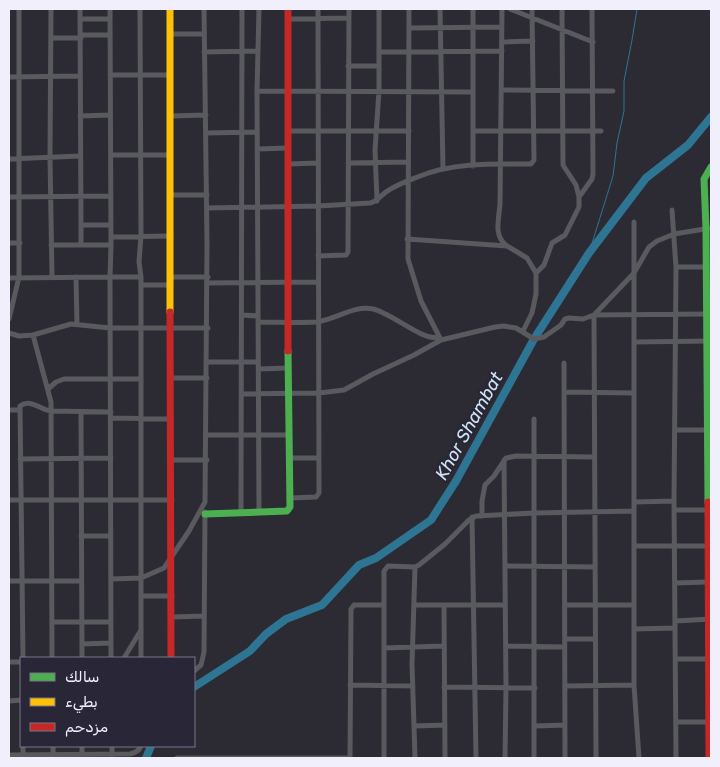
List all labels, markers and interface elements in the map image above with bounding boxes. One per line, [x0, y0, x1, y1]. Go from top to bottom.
water label: Khor Shambat [430, 367, 508, 484]
legend [20, 657, 195, 747]
text: سالك [65, 668, 100, 686]
text: بطيء [65, 693, 98, 714]
text: مزدحم [65, 718, 108, 737]

